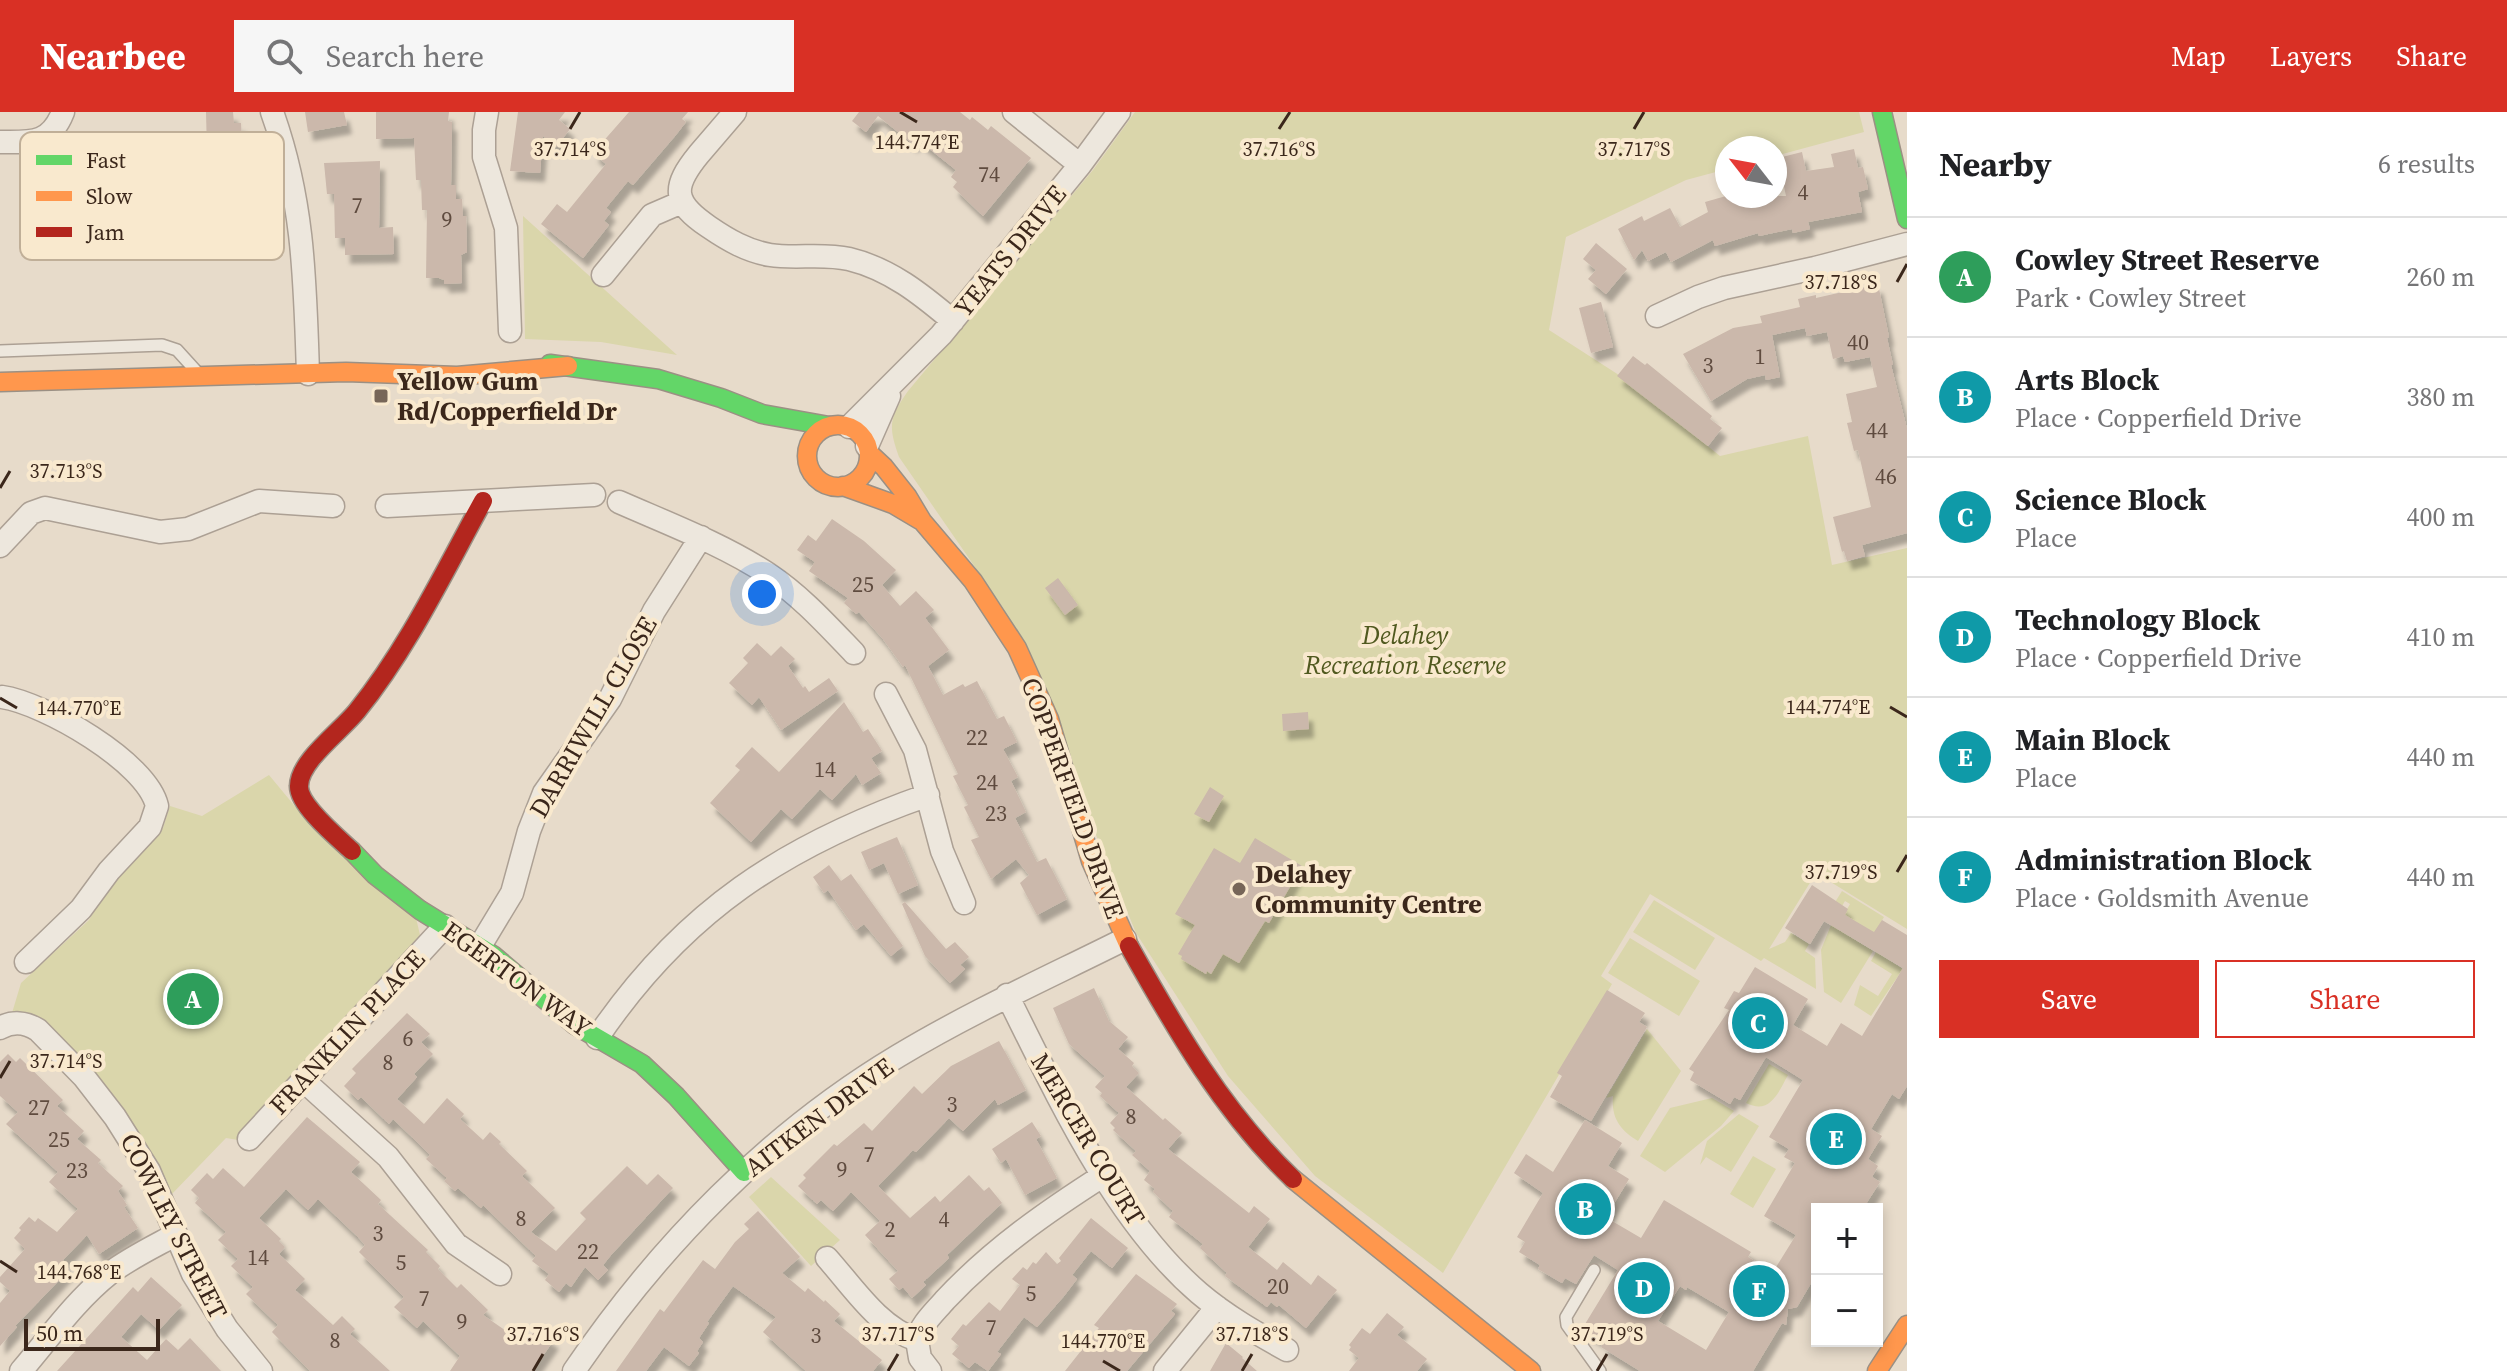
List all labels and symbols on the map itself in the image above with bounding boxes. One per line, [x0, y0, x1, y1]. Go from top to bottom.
text: 144.774°E [875, 128, 959, 156]
legend [20, 132, 284, 260]
text: 37.714°S [534, 135, 606, 163]
text: 37.716°S [1243, 135, 1315, 163]
text: 37.717°S [1598, 135, 1670, 163]
north arrow [1715, 136, 1787, 208]
text: Fast [86, 145, 127, 175]
house number: 74 [978, 159, 1000, 189]
street label: YEATS DRIVE [946, 177, 1074, 325]
house number: 4 [1797, 177, 1809, 207]
text: Slow [86, 181, 133, 211]
house number: 7 [351, 190, 363, 220]
house number: 9 [441, 204, 453, 234]
text: Jam [85, 217, 125, 247]
text: 37.718°S [1805, 268, 1877, 296]
house number: 40 [1847, 327, 1869, 357]
house number: 1 [1754, 341, 1766, 371]
house number: 3 [1702, 350, 1714, 380]
place label: Yellow Gum Rd/Copperfield Dr [397, 363, 618, 429]
marker: Yellow Gum Rd/Copperfield Dr [372, 387, 390, 405]
house number: 44 [1866, 415, 1888, 445]
text: 37.713°S [30, 457, 102, 485]
house number: 46 [1875, 461, 1897, 491]
house number: 25 [852, 569, 874, 599]
your location [742, 574, 782, 614]
street label: DARRIWILL CLOSE [521, 610, 665, 824]
park label: Delahey Recreation Reserve [1303, 617, 1506, 683]
street label: COPPERFIELD DRIVE [1013, 673, 1133, 923]
text: 144.774°E [1786, 693, 1870, 721]
text: 144.770°E [37, 694, 121, 722]
house number: 22 [966, 722, 988, 752]
house number: 14 [814, 754, 836, 784]
house number: 24 [976, 767, 998, 797]
house number: 23 [985, 798, 1007, 828]
place label: Delahey Community Centre [1255, 856, 1482, 922]
text: 37.719°S [1805, 858, 1877, 886]
marker: Delahey Community Centre [1230, 880, 1248, 898]
street label: EGERTON WAY [435, 913, 599, 1046]
street label: FRANKLIN PLACE [261, 942, 433, 1122]
pin: A [167, 969, 219, 1029]
pin: C [1732, 993, 1784, 1053]
house number: 6 [402, 1023, 414, 1053]
street label: MERCER COURT [1022, 1046, 1154, 1232]
text: 37.714°S [30, 1047, 102, 1075]
house number: 8 [382, 1047, 394, 1077]
street label: AITKEN DRIVE [737, 1049, 901, 1185]
house number: 3 [946, 1089, 958, 1119]
house number: 27 [28, 1092, 50, 1122]
house number: 8 [1125, 1101, 1137, 1131]
pin: E [1810, 1109, 1862, 1169]
house number: 25 [48, 1124, 70, 1154]
street label: COWLEY STREET [112, 1127, 236, 1325]
house number: 7 [863, 1139, 875, 1169]
house number: 9 [836, 1154, 848, 1184]
house number: 23 [66, 1155, 88, 1185]
pin: B [1559, 1179, 1611, 1239]
house number: 8 [515, 1203, 527, 1233]
house number: 4 [938, 1204, 950, 1234]
house number: 2 [884, 1214, 896, 1244]
house number: 3 [372, 1218, 384, 1248]
house number: 22 [577, 1236, 599, 1266]
house number: 14 [247, 1242, 269, 1272]
house number: 5 [395, 1247, 407, 1277]
text: 144.768°E [37, 1258, 121, 1286]
pin: D [1618, 1258, 1670, 1318]
pin: F [1733, 1261, 1785, 1321]
house number: 20 [1267, 1271, 1289, 1301]
house number: 5 [1025, 1278, 1037, 1308]
house number: 7 [418, 1283, 430, 1313]
house number: 9 [456, 1306, 468, 1336]
house number: 7 [985, 1312, 997, 1342]
scale bar [24, 1315, 160, 1351]
text: 37.716°S [507, 1320, 579, 1348]
house number: 3 [810, 1320, 822, 1350]
text: 37.717°S [862, 1320, 934, 1348]
text: 37.718°S [1216, 1320, 1288, 1348]
text: 37.719°S [1571, 1320, 1643, 1348]
house number: 8 [329, 1325, 341, 1355]
text: 144.770°E [1061, 1327, 1145, 1355]

